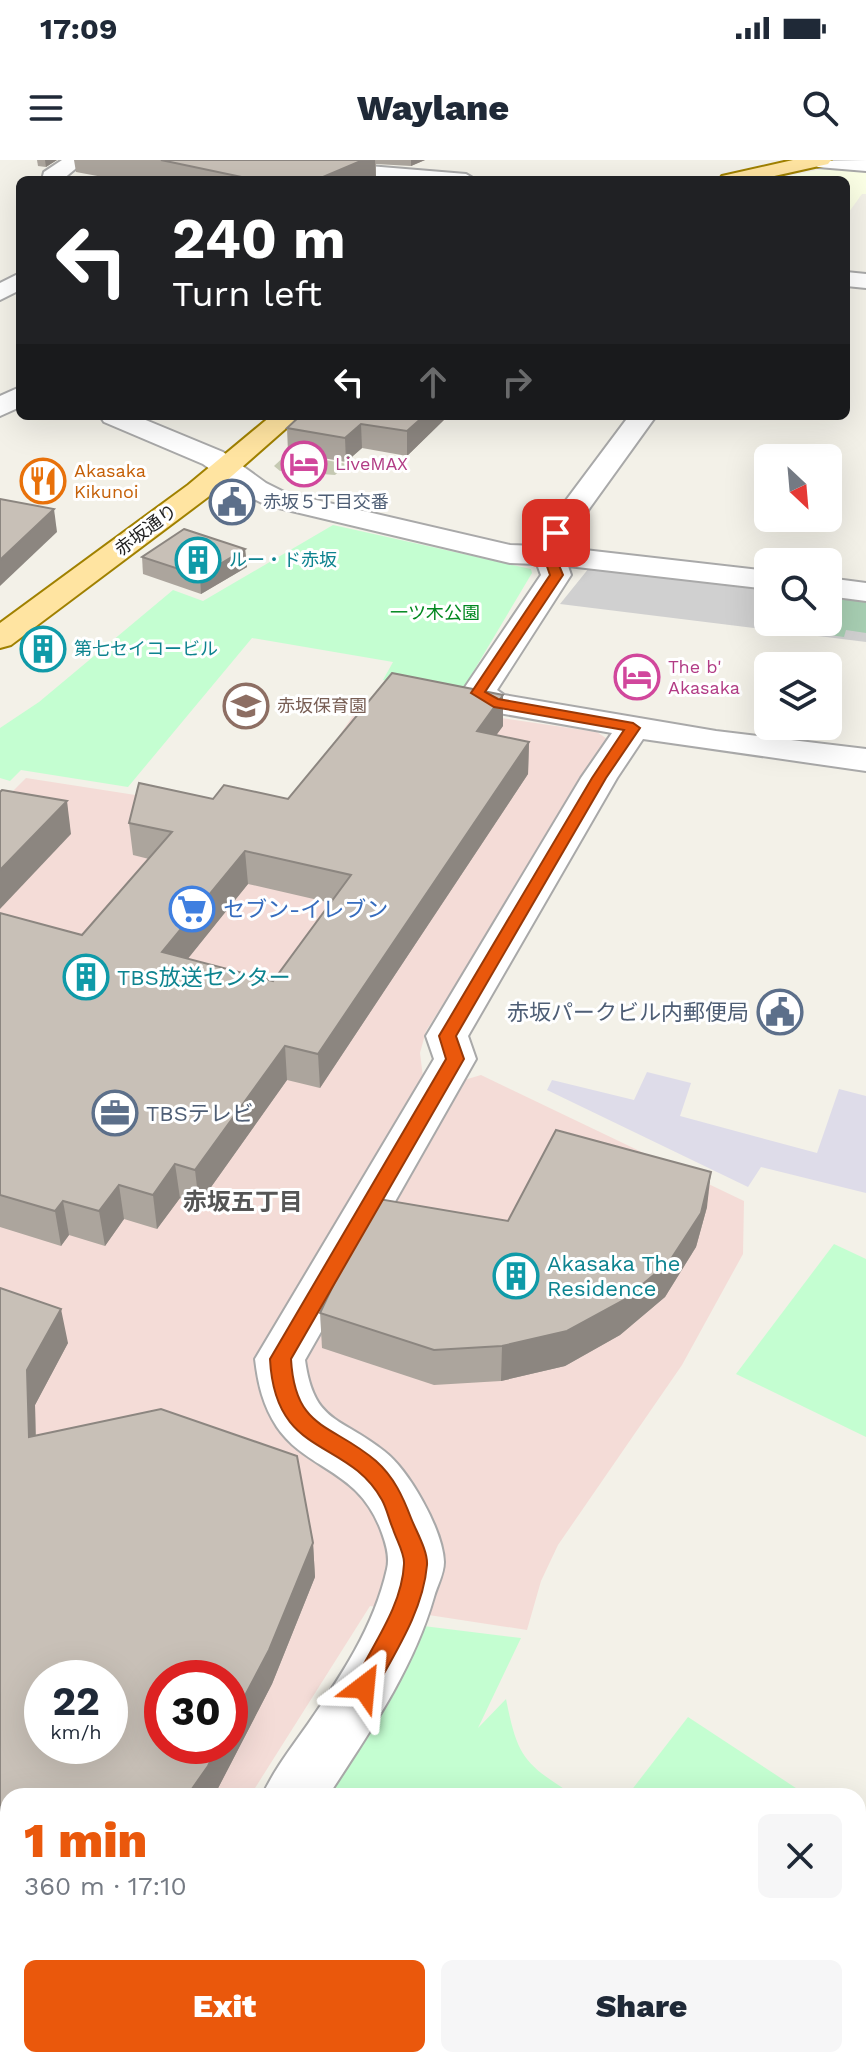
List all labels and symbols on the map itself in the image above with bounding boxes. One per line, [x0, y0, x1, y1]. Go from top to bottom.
hotel icon: LiveMAX [280, 440, 328, 488]
north arrow [754, 444, 842, 532]
place label: LiveMAX [335, 453, 408, 474]
restaurant icon: Akasaka Kikunoi [19, 457, 67, 505]
place label: Akasaka Kikunoi [74, 460, 146, 502]
public building icon: 赤坂５丁目交番 [208, 478, 256, 526]
place label: 赤坂５丁目交番 [263, 491, 389, 512]
pin [522, 499, 590, 567]
street label: 赤坂通り [111, 500, 181, 560]
building icon: ルー・ド赤坂 [174, 536, 222, 584]
place label: ルー・ド赤坂 [229, 549, 337, 570]
park label: 一ツ木公園 [390, 602, 480, 623]
building icon: 第七セイコービル [19, 625, 67, 673]
place label: 第七セイコービル [74, 638, 218, 659]
hotel icon: The b' Akasaka [613, 653, 661, 701]
place label: The b' Akasaka [668, 656, 740, 698]
school or university icon: 赤坂保育園 [222, 682, 270, 730]
place label: 赤坂保育園 [277, 695, 367, 716]
supermarket icon: セブン-イレブン [168, 885, 216, 933]
place label: セブン-イレブン [223, 897, 388, 922]
building icon: TBS放送センター [62, 953, 110, 1001]
place label: TBS放送センター [117, 965, 291, 990]
public building icon: 赤坂パークビル内郵便局 [756, 988, 804, 1036]
place label: 赤坂パークビル内郵便局 [507, 1000, 749, 1025]
office icon: TBSテレビ [91, 1089, 139, 1137]
place label: TBSテレビ [146, 1101, 254, 1126]
district label: 赤坂五丁目 [183, 1188, 303, 1216]
place label: Akasaka The Residence [547, 1251, 681, 1301]
building icon: Akasaka The Residence [492, 1252, 540, 1300]
position arrow [322, 1645, 406, 1729]
speed limit sign: 30 [144, 1660, 248, 1764]

